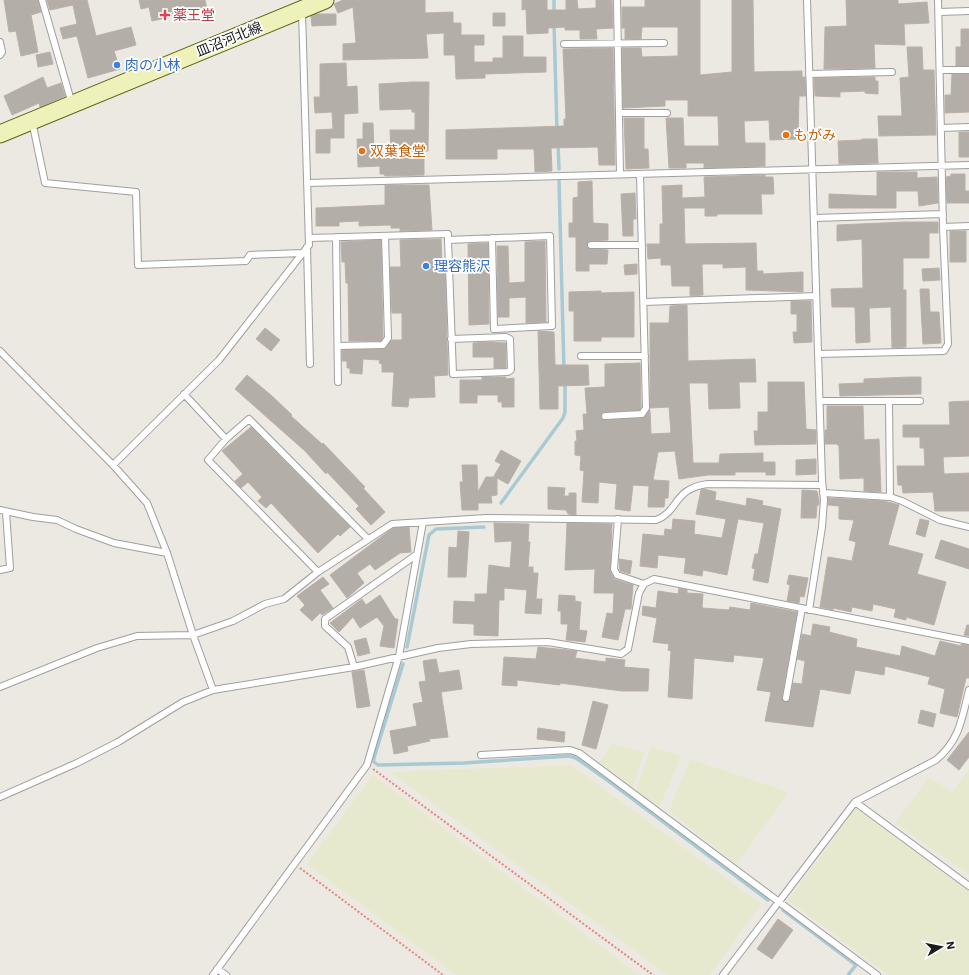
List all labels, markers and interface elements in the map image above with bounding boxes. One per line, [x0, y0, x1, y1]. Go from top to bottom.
place label: 薬王堂 [173, 7, 215, 23]
marker: 薬王堂 [160, 10, 170, 20]
street label: 皿沼河北線 [194, 18, 264, 60]
place label: 肉の小林 [125, 57, 181, 73]
marker: 肉の小林 [112, 60, 122, 70]
place label: もがみ [794, 127, 836, 143]
marker: もがみ [781, 130, 791, 140]
place label: 双葉食堂 [370, 143, 426, 159]
marker: 双葉食堂 [357, 146, 367, 156]
place label: 理容熊沢 [434, 258, 490, 274]
marker: 理容熊沢 [421, 261, 431, 271]
north arrow [921, 927, 961, 967]
text: N [943, 940, 957, 950]

